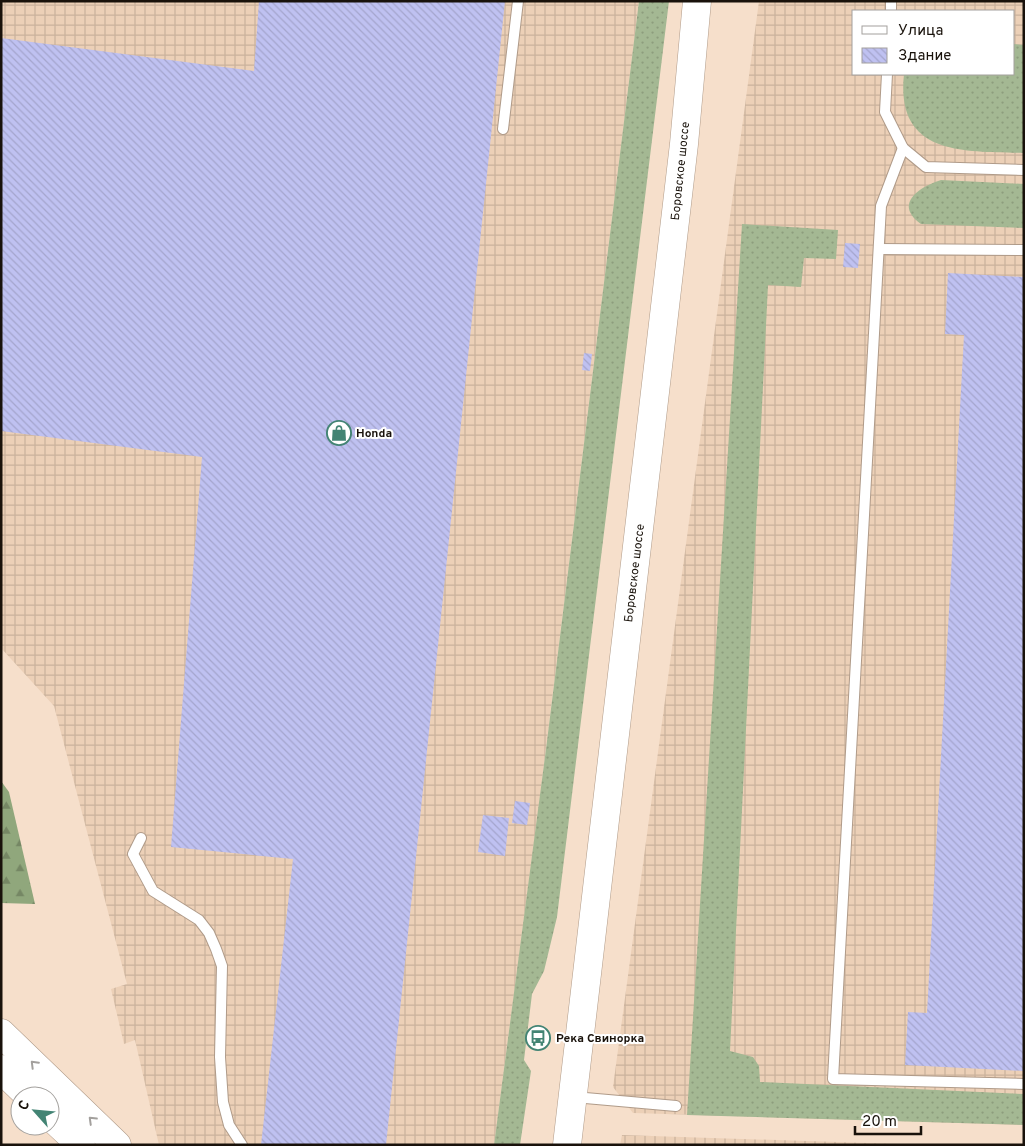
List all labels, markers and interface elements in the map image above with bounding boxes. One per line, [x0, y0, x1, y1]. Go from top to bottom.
legend [852, 10, 1015, 75]
text: Улица [898, 22, 943, 41]
text: Здание [898, 47, 951, 66]
street label: Боровское шоссе [668, 121, 694, 221]
shop icon: Honda [326, 420, 352, 446]
place label: Honda [356, 426, 392, 442]
street label: Боровское шоссе [621, 523, 649, 623]
bus stop icon: Река Свинорка [525, 1025, 551, 1051]
place label: Река Свинорка [556, 1031, 644, 1047]
one-way arrow [31, 1061, 40, 1070]
north arrow [10, 1086, 60, 1136]
text: С [15, 1098, 34, 1114]
scale bar [855, 1104, 921, 1136]
text: 20 m [862, 1113, 897, 1132]
one-way arrow [89, 1117, 98, 1126]

